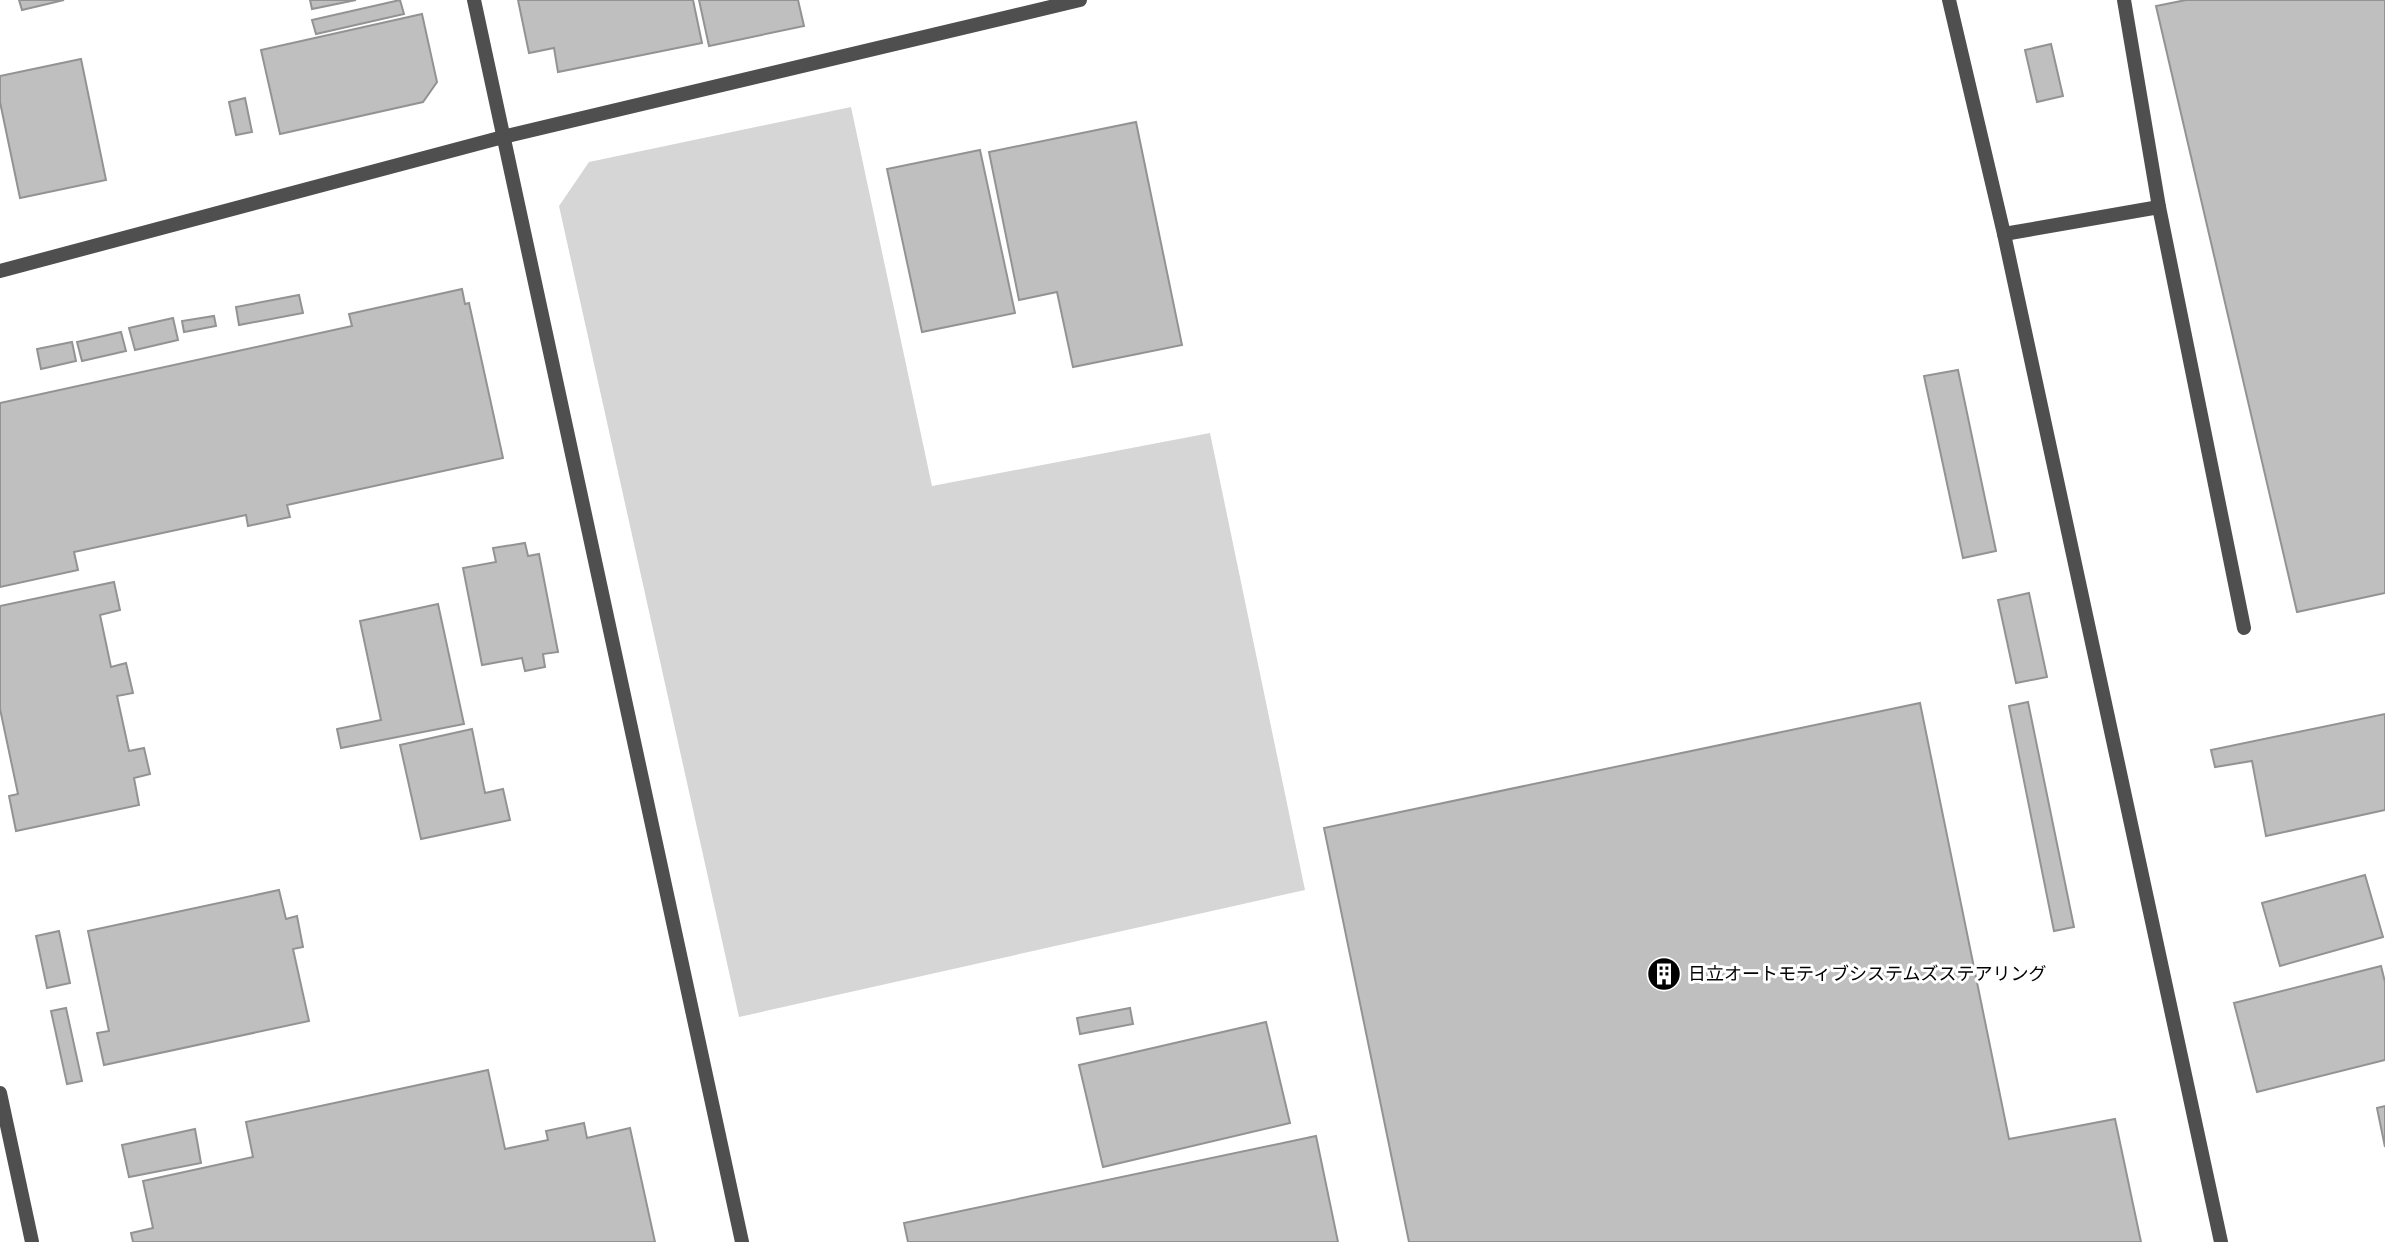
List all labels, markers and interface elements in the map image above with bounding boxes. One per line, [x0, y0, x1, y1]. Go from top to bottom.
building icon: 日立オートモティブシステムズステアリング [1645, 955, 1683, 993]
place label: 日立オートモティブシステムズステアリング [1688, 962, 2046, 985]

